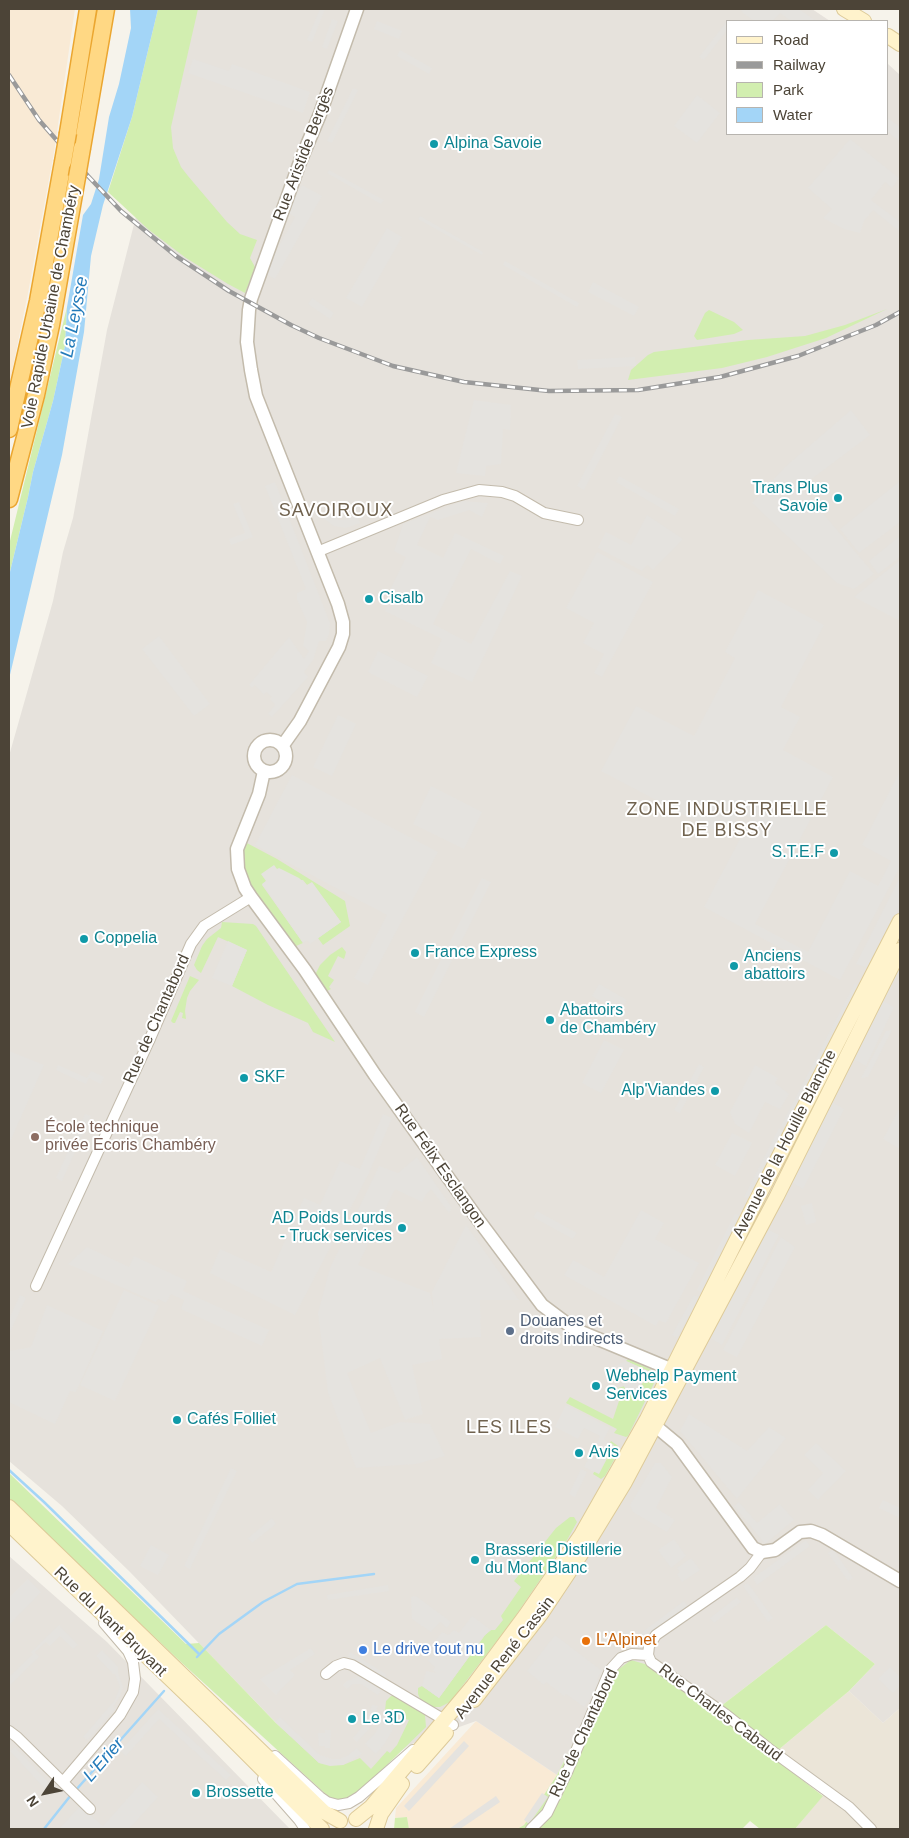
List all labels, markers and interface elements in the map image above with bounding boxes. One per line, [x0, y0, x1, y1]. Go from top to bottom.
legend [726, 20, 889, 135]
text: Road [773, 31, 809, 48]
text: Railway [773, 56, 826, 73]
text: Park [773, 81, 804, 98]
street label: Rue Aristide Bergès [270, 84, 338, 224]
text: Water [773, 106, 812, 123]
place label: Alpina Savoie [444, 134, 542, 154]
marker: Alpina Savoie [428, 138, 440, 150]
street label: Voie Rapide Urbaine de Chambéry [18, 184, 84, 430]
water label: La Leysse [57, 275, 93, 359]
place label: Trans Plus Savoie [752, 479, 828, 517]
marker: Trans Plus Savoie [832, 492, 844, 504]
district label: SAVOIROUX [278, 500, 394, 522]
place label: Cisalb [379, 589, 423, 609]
marker: Cisalb [363, 593, 375, 605]
district label: ZONE INDUSTRIELLE DE BISSY [624, 799, 830, 842]
place label: S.T.E.F [772, 843, 824, 863]
marker: S.T.E.F [828, 847, 840, 859]
place label: Coppelia [94, 929, 157, 949]
marker: Coppelia [78, 933, 90, 945]
place label: France Express [425, 943, 537, 963]
marker: France Express [409, 947, 421, 959]
place label: Anciens abattoirs [744, 947, 805, 985]
street label: Rue de Chantabord [120, 951, 194, 1087]
marker: Anciens abattoirs [728, 960, 740, 972]
place label: Abattoirs de Chambéry [560, 1001, 656, 1039]
marker: Abattoirs de Chambéry [544, 1014, 556, 1026]
street label: Avenue de la Houille Blanche [729, 1047, 841, 1241]
place label: SKF [254, 1068, 285, 1088]
marker: SKF [238, 1072, 250, 1084]
place label: Alp'Viandes [621, 1081, 705, 1101]
marker: Alp'Viandes [709, 1085, 721, 1097]
street label: Rue Félix Esclangon [390, 1100, 490, 1232]
place label: École technique privée Ecoris Chambéry [45, 1118, 216, 1156]
marker: École technique privée Ecoris Chambéry [29, 1131, 41, 1143]
place label: AD Poids Lourds - Truck services [272, 1209, 392, 1247]
marker: AD Poids Lourds - Truck services [396, 1222, 408, 1234]
place label: Douanes et droits indirects [520, 1312, 623, 1350]
marker: Douanes et droits indirects [504, 1325, 516, 1337]
place label: Webhelp Payment Services [606, 1367, 736, 1405]
marker: Webhelp Payment Services [590, 1380, 602, 1392]
place label: Cafés Folliet [187, 1410, 276, 1430]
marker: Cafés Folliet [171, 1414, 183, 1426]
district label: LES ILES [465, 1417, 553, 1439]
place label: Avis [589, 1443, 619, 1463]
marker: Avis [573, 1447, 585, 1459]
place label: Brasserie Distillerie du Mont Blanc [485, 1541, 622, 1579]
marker: Brasserie Distillerie du Mont Blanc [469, 1554, 481, 1566]
street label: Rue du Nant Bruyant [50, 1563, 170, 1681]
street label: Avenue René Cassin [451, 1593, 559, 1723]
place label: L’Alpinet [596, 1631, 656, 1651]
marker: L’Alpinet [580, 1635, 592, 1647]
place label: Le drive tout nu [373, 1640, 483, 1660]
marker: Le drive tout nu [357, 1644, 369, 1656]
street label: Rue Charles Cabaud [655, 1660, 785, 1766]
street label: Rue de Chantabord [546, 1666, 622, 1800]
place label: Le 3D [362, 1709, 405, 1729]
marker: Le 3D [346, 1713, 358, 1725]
water label: L'Erier [79, 1733, 129, 1787]
north arrow [20, 1768, 70, 1818]
place label: Brossette [206, 1783, 274, 1803]
marker: Brossette [190, 1787, 202, 1799]
text: N [23, 1793, 42, 1810]

